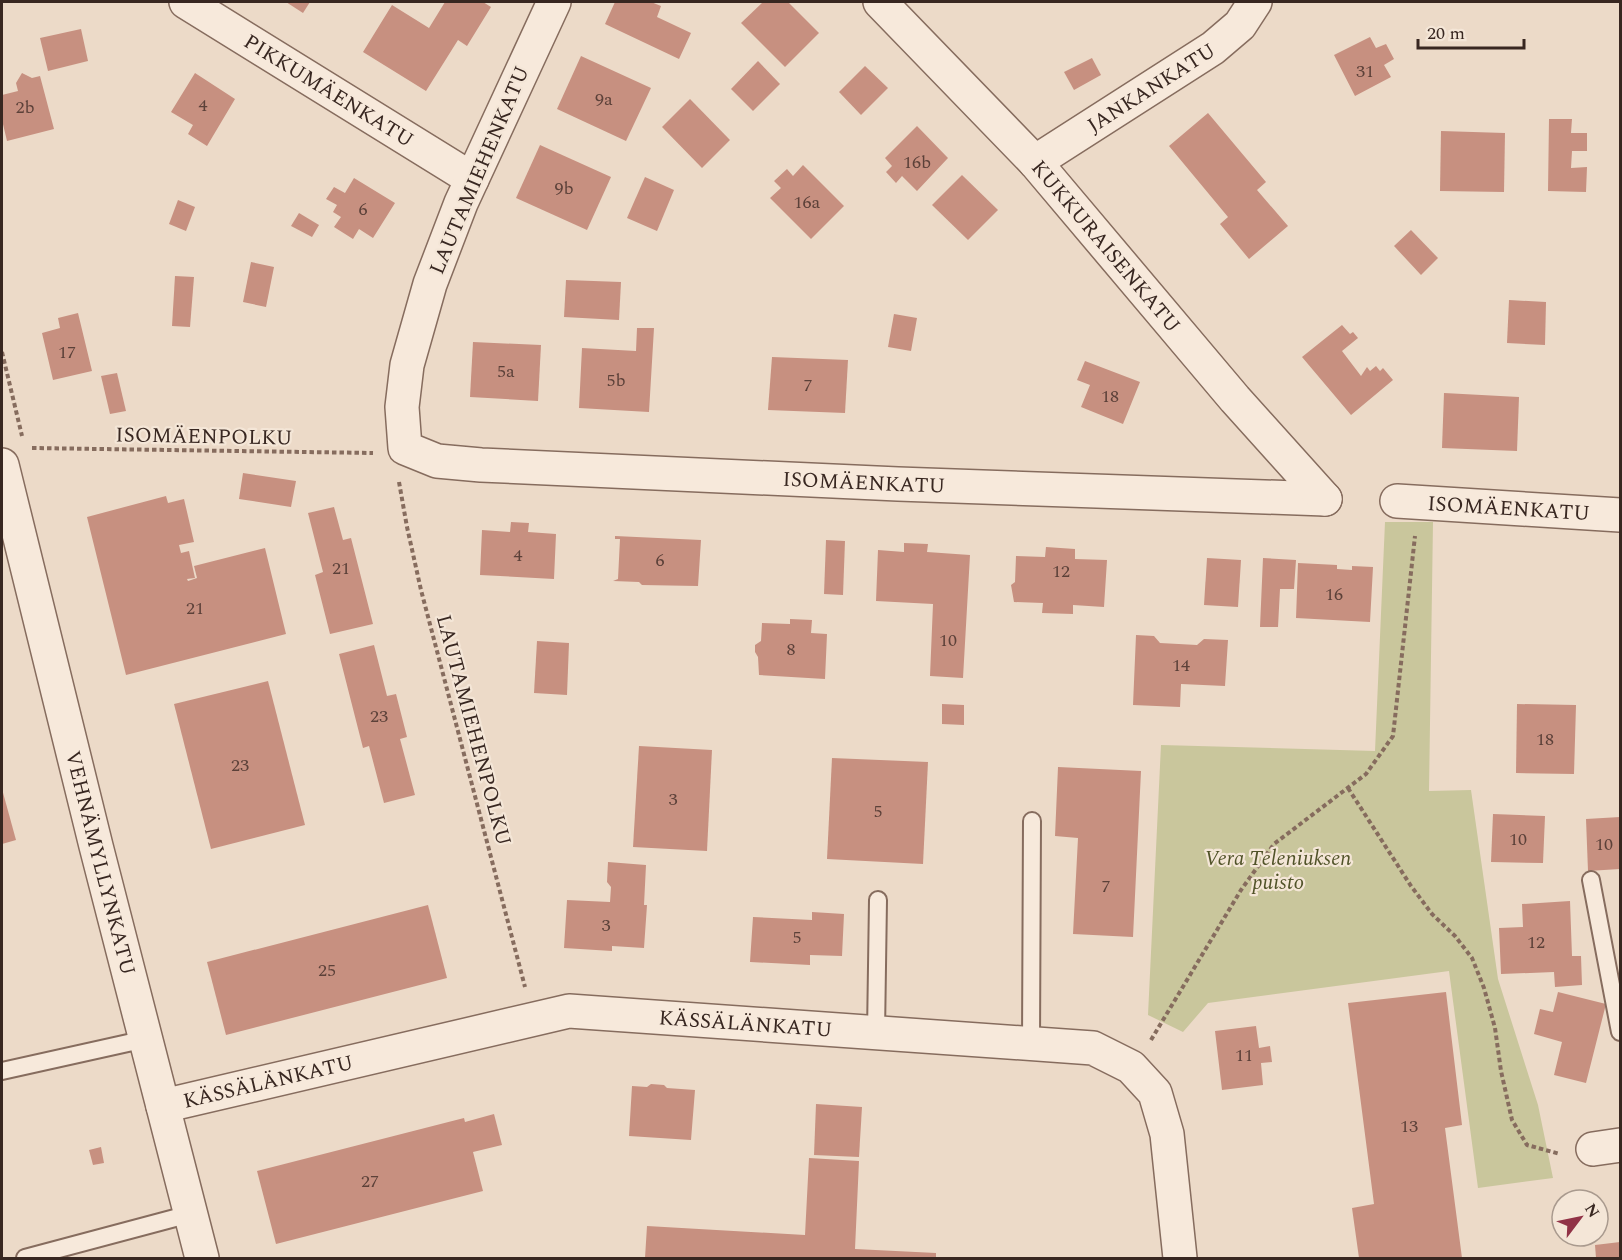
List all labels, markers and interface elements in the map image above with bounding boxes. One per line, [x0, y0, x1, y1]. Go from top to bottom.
scale bar [1418, 12, 1524, 50]
text: 20 m [1427, 20, 1465, 47]
street label: PIKKUMÄENKATU [237, 26, 420, 156]
street label: JANKANKATU [1081, 35, 1222, 142]
house number: 31 [1356, 58, 1374, 85]
street label: LAUTAMIEHENKATU [421, 61, 538, 280]
house number: 9a [595, 86, 613, 113]
house number: 4 [199, 92, 208, 119]
house number: 2b [15, 94, 35, 121]
house number: 16b [903, 149, 931, 176]
street label: KUKKURAISENKATU [1023, 153, 1188, 341]
house number: 9b [554, 175, 574, 202]
house number: 16a [794, 189, 821, 216]
house number: 6 [359, 196, 368, 223]
house number: 17 [58, 339, 76, 366]
house number: 5a [497, 358, 515, 385]
house number: 5b [606, 367, 626, 394]
house number: 7 [804, 372, 813, 399]
house number: 18 [1101, 383, 1119, 410]
street label: ISOMÄENPOLKU [115, 419, 293, 455]
street label: ISOMÄENKATU [782, 464, 946, 503]
street label: ISOMÄENKATU [1426, 488, 1591, 530]
house number: 4 [514, 542, 523, 569]
house number: 6 [656, 547, 665, 574]
house number: 21 [332, 555, 350, 582]
house number: 12 [1052, 558, 1070, 585]
house number: 16 [1325, 581, 1343, 608]
house number: 21 [186, 595, 204, 622]
street label: LAUTAMIEHENPOLKU [427, 611, 519, 849]
house number: 10 [939, 627, 957, 654]
house number: 8 [787, 636, 796, 663]
house number: 14 [1172, 652, 1190, 679]
house number: 23 [370, 703, 388, 730]
house number: 18 [1536, 726, 1554, 753]
street label: VEHNÄMYLLYNKATU [56, 747, 144, 979]
house number: 23 [231, 752, 249, 779]
house number: 3 [669, 786, 678, 813]
house number: 5 [874, 798, 883, 825]
house number: 10 [1509, 826, 1527, 853]
house number: 10 [1595, 831, 1613, 858]
park label: Vera Teleniuksen puisto [1205, 843, 1351, 899]
house number: 7 [1102, 873, 1111, 900]
house number: 3 [602, 912, 611, 939]
house number: 5 [793, 924, 802, 951]
house number: 12 [1527, 929, 1545, 956]
house number: 25 [318, 957, 336, 984]
street label: KÄSSÄLÄNKATU [658, 1002, 833, 1047]
house number: 11 [1235, 1042, 1253, 1069]
street label: KÄSSÄLÄNKATU [180, 1047, 357, 1118]
house number: 13 [1400, 1113, 1418, 1140]
house number: 27 [361, 1168, 379, 1195]
north arrow [1550, 1188, 1610, 1248]
text: N [1578, 1199, 1606, 1222]

